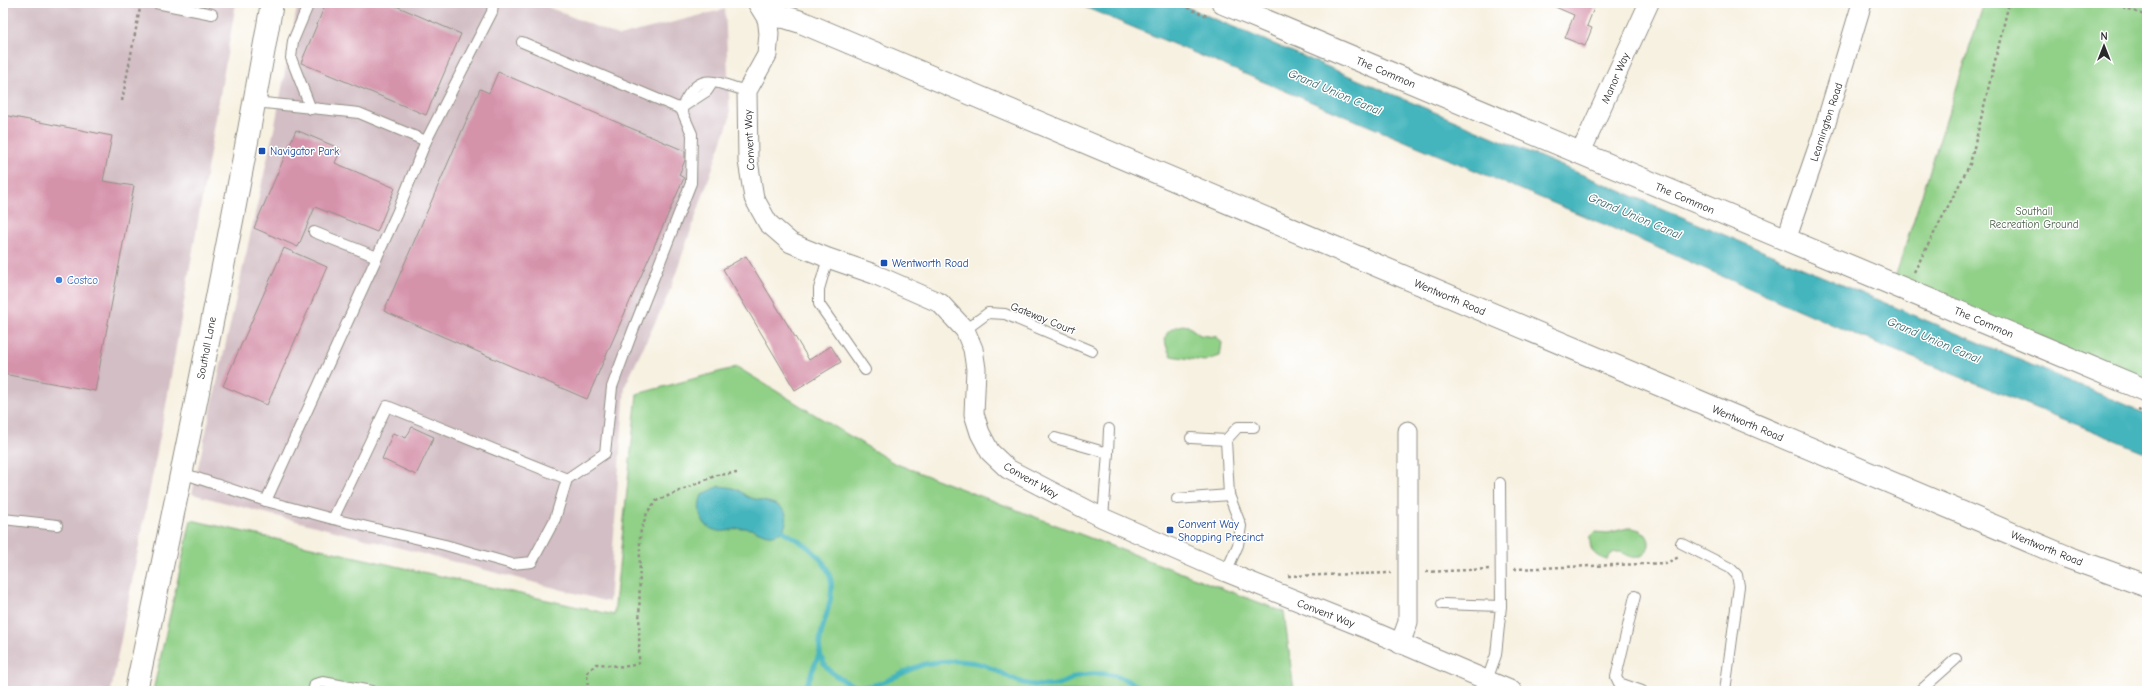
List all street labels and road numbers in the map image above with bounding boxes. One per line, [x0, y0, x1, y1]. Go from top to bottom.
street label: Manor Way [1598, 51, 1632, 106]
street label: The Common [1354, 54, 1418, 91]
street label: Leamington Road [1808, 81, 1845, 163]
street label: Convent Way [741, 109, 758, 171]
street label: The Common [1653, 180, 1717, 217]
street label: Wentworth Road [1412, 277, 1488, 318]
street label: Gateway Court [1009, 300, 1078, 338]
street label: The Common [1952, 304, 2016, 341]
street label: Southall Lane [194, 315, 219, 380]
street label: Wentworth Road [1710, 403, 1786, 444]
street label: Convent Way [1001, 460, 1060, 501]
street label: Wentworth Road [2009, 528, 2085, 569]
street label: Convent Way [1295, 596, 1357, 630]

